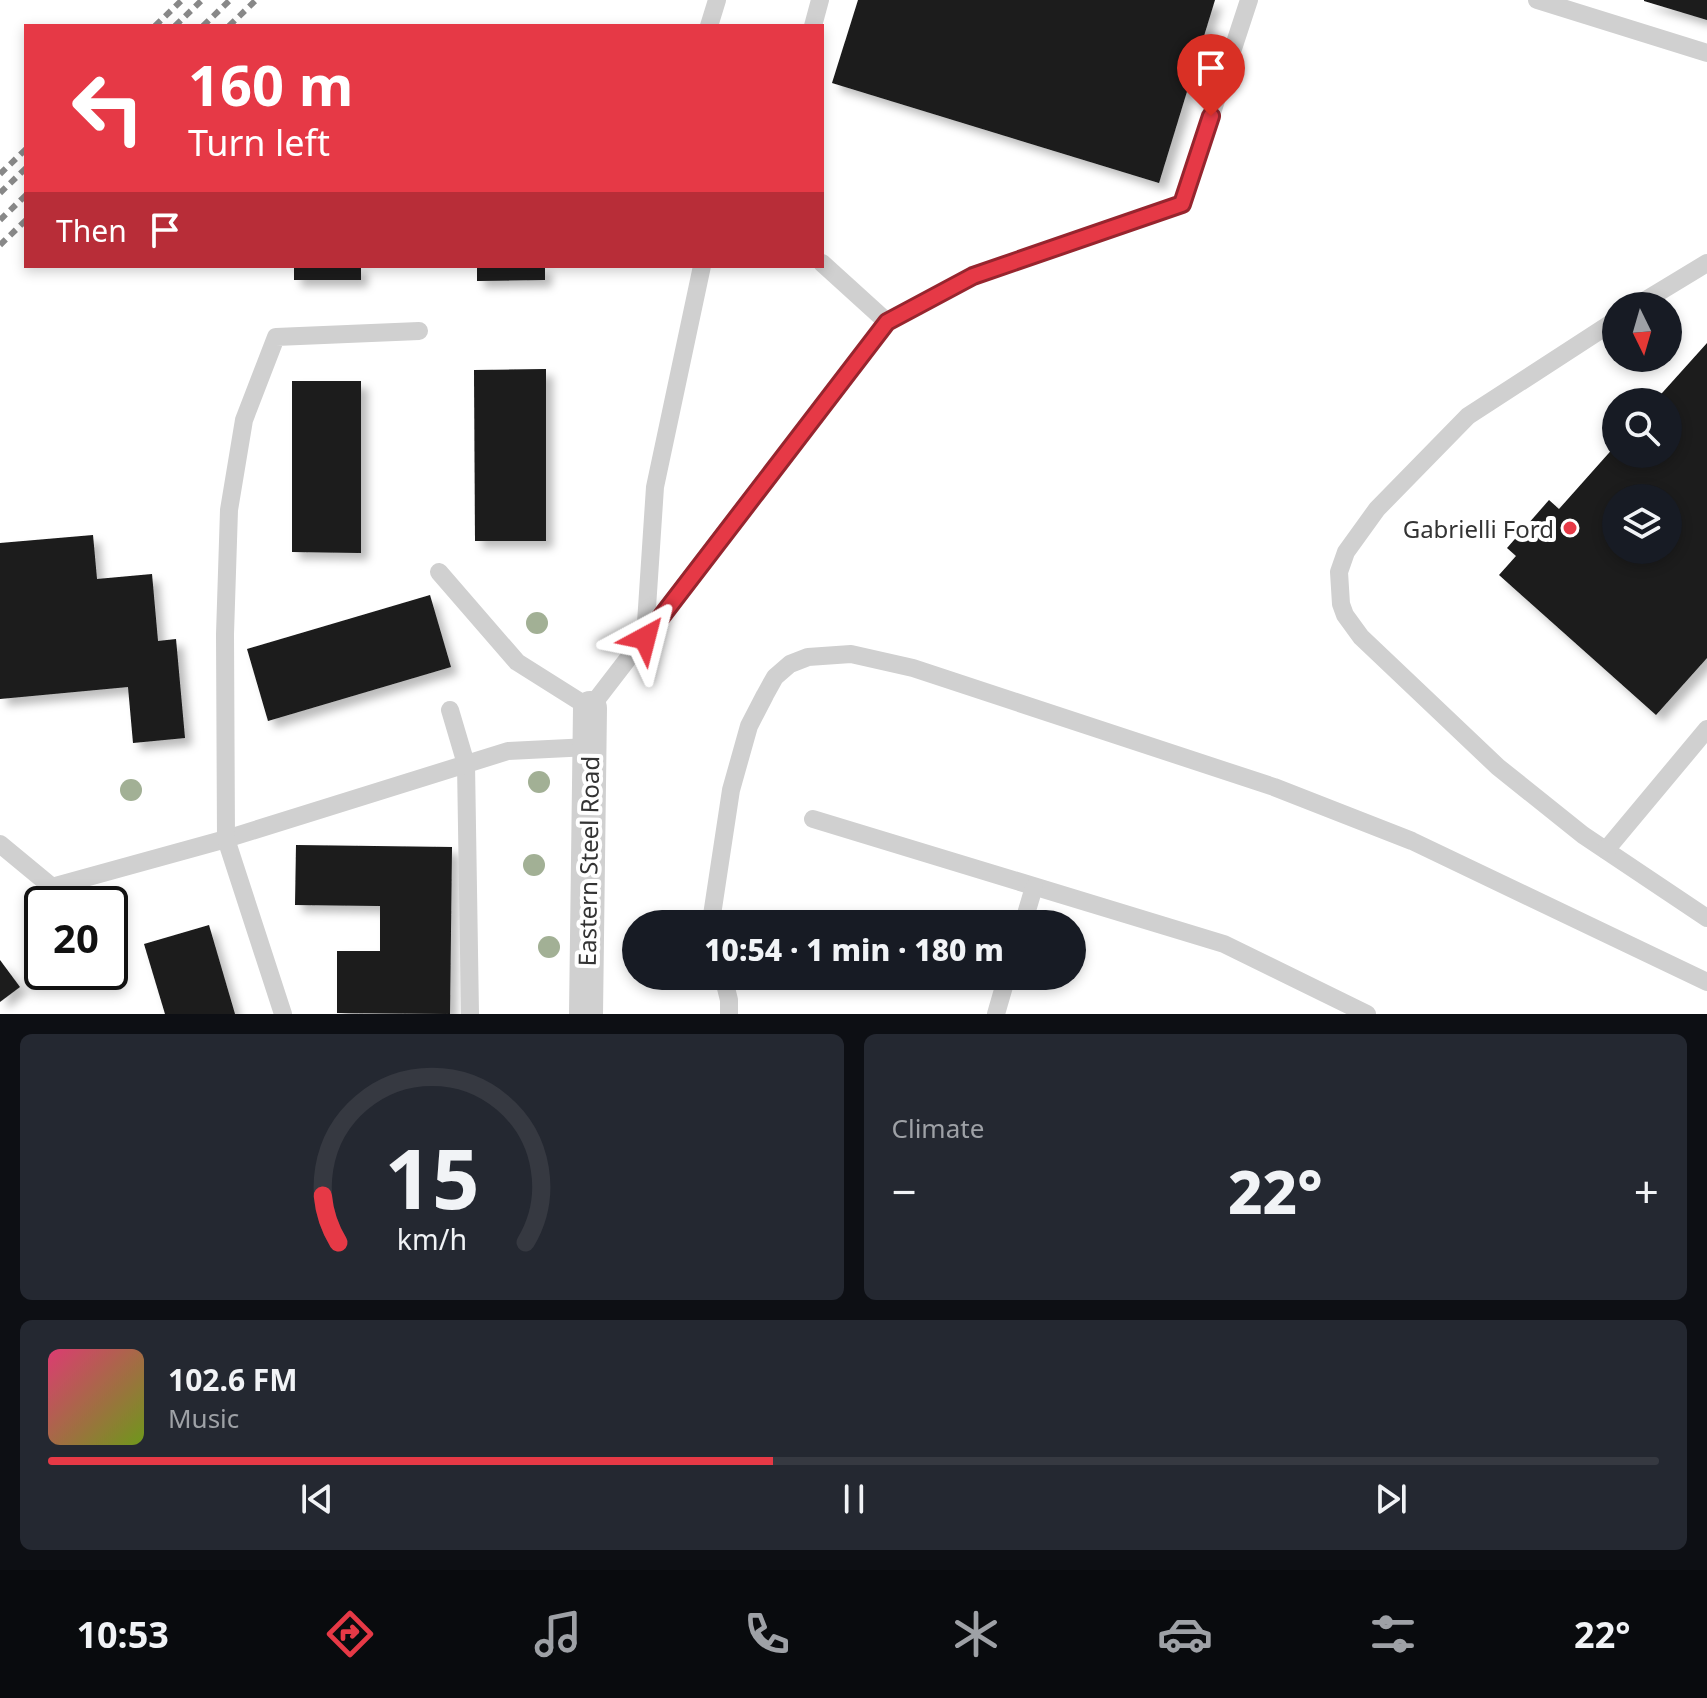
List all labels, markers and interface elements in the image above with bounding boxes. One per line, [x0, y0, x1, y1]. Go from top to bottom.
pin [1177, 34, 1245, 116]
text: 160 m [188, 46, 353, 122]
icon: arrive [1189, 46, 1233, 90]
icon: left [56, 56, 160, 160]
text: Turn left [188, 118, 330, 167]
icon: arrive [143, 208, 187, 252]
text: Then [56, 210, 127, 251]
north arrow [1602, 292, 1682, 372]
map controls [1602, 292, 1682, 564]
button: search [1602, 388, 1682, 468]
button: layers [1602, 484, 1682, 564]
place label: Gabrielli Ford [1403, 512, 1554, 545]
marker: Gabrielli Ford [1561, 519, 1579, 537]
position arrow [603, 596, 687, 680]
street label: Eastern Steel Road [570, 755, 606, 967]
speed limit sign: 20 [24, 886, 128, 990]
text: 10:54 · 1 min · 180 m [704, 929, 1004, 970]
text: Climate [892, 1110, 984, 1146]
text: 15 [384, 1120, 479, 1233]
text: 22° [1228, 1150, 1323, 1232]
text: − [892, 1161, 917, 1221]
text: + [1634, 1161, 1659, 1221]
text: km/h [397, 1219, 467, 1258]
text: 102.6 FM [168, 1359, 298, 1400]
text: Music [168, 1400, 239, 1436]
icon: previous [295, 1477, 339, 1521]
icon: pause [832, 1477, 876, 1521]
icon: next [1369, 1477, 1413, 1521]
icon: directions [322, 1606, 378, 1662]
icon: music [530, 1606, 586, 1662]
icon: phone [739, 1606, 795, 1662]
icon: climate [948, 1606, 1004, 1662]
icon: car [1157, 1606, 1213, 1662]
icon: filters [1365, 1606, 1421, 1662]
text: 10:53 [76, 1610, 169, 1659]
text: 22° [1574, 1610, 1631, 1659]

